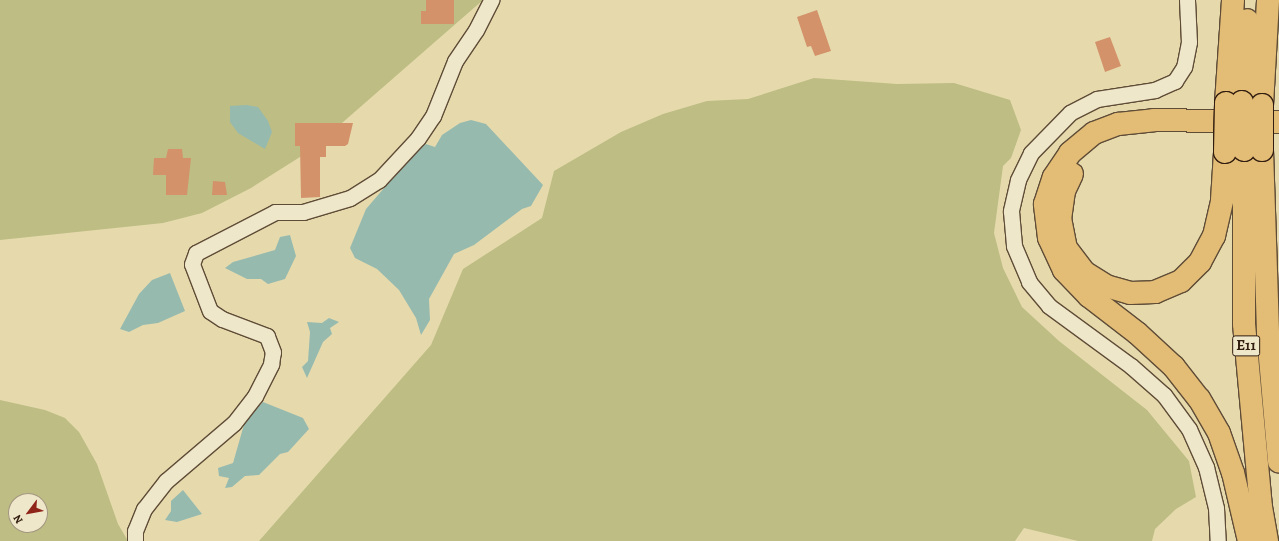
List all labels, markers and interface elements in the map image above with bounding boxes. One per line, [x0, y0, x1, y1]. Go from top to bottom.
road number: E11 [1232, 333, 1260, 359]
north arrow [8, 493, 48, 533]
text: N [10, 512, 27, 526]

